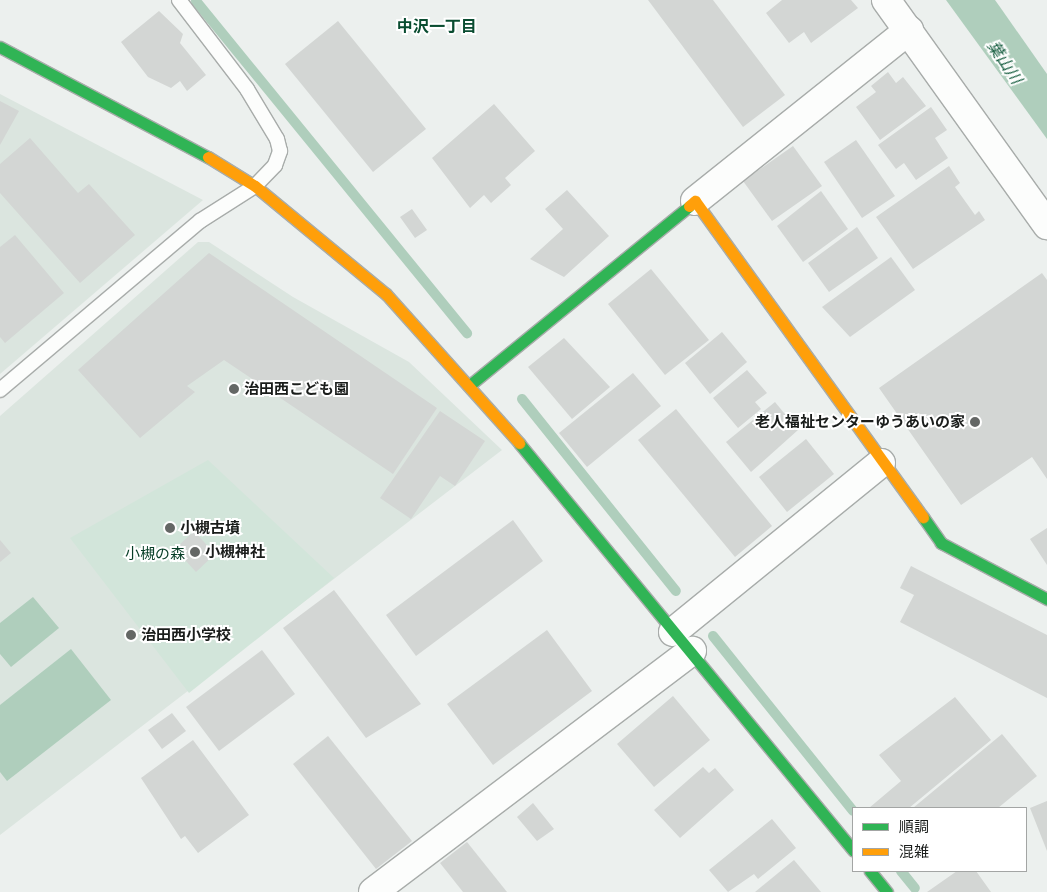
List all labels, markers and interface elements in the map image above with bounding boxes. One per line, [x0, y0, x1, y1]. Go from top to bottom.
district label: 中沢一丁目 [397, 16, 477, 36]
water label: 葉山川 [984, 37, 1026, 87]
place label: 治田西こども園 [244, 380, 349, 398]
marker: 治田西こども園 [228, 383, 240, 395]
place label: 老人福祉センターゆうあいの家 [755, 413, 965, 431]
marker: 老人福祉センターゆうあいの家 [969, 416, 981, 428]
place label: 小槻古墳 [180, 519, 240, 537]
marker: 小槻古墳 [164, 522, 176, 534]
place label: 小槻神社 [205, 543, 265, 561]
park label: 小槻の森 [125, 545, 185, 563]
marker: 小槻神社 [189, 546, 201, 558]
place label: 治田西小学校 [141, 626, 231, 644]
marker: 治田西小学校 [125, 629, 137, 641]
legend [852, 807, 1027, 872]
text: 順調 [899, 815, 929, 838]
text: 混雑 [899, 840, 929, 863]

